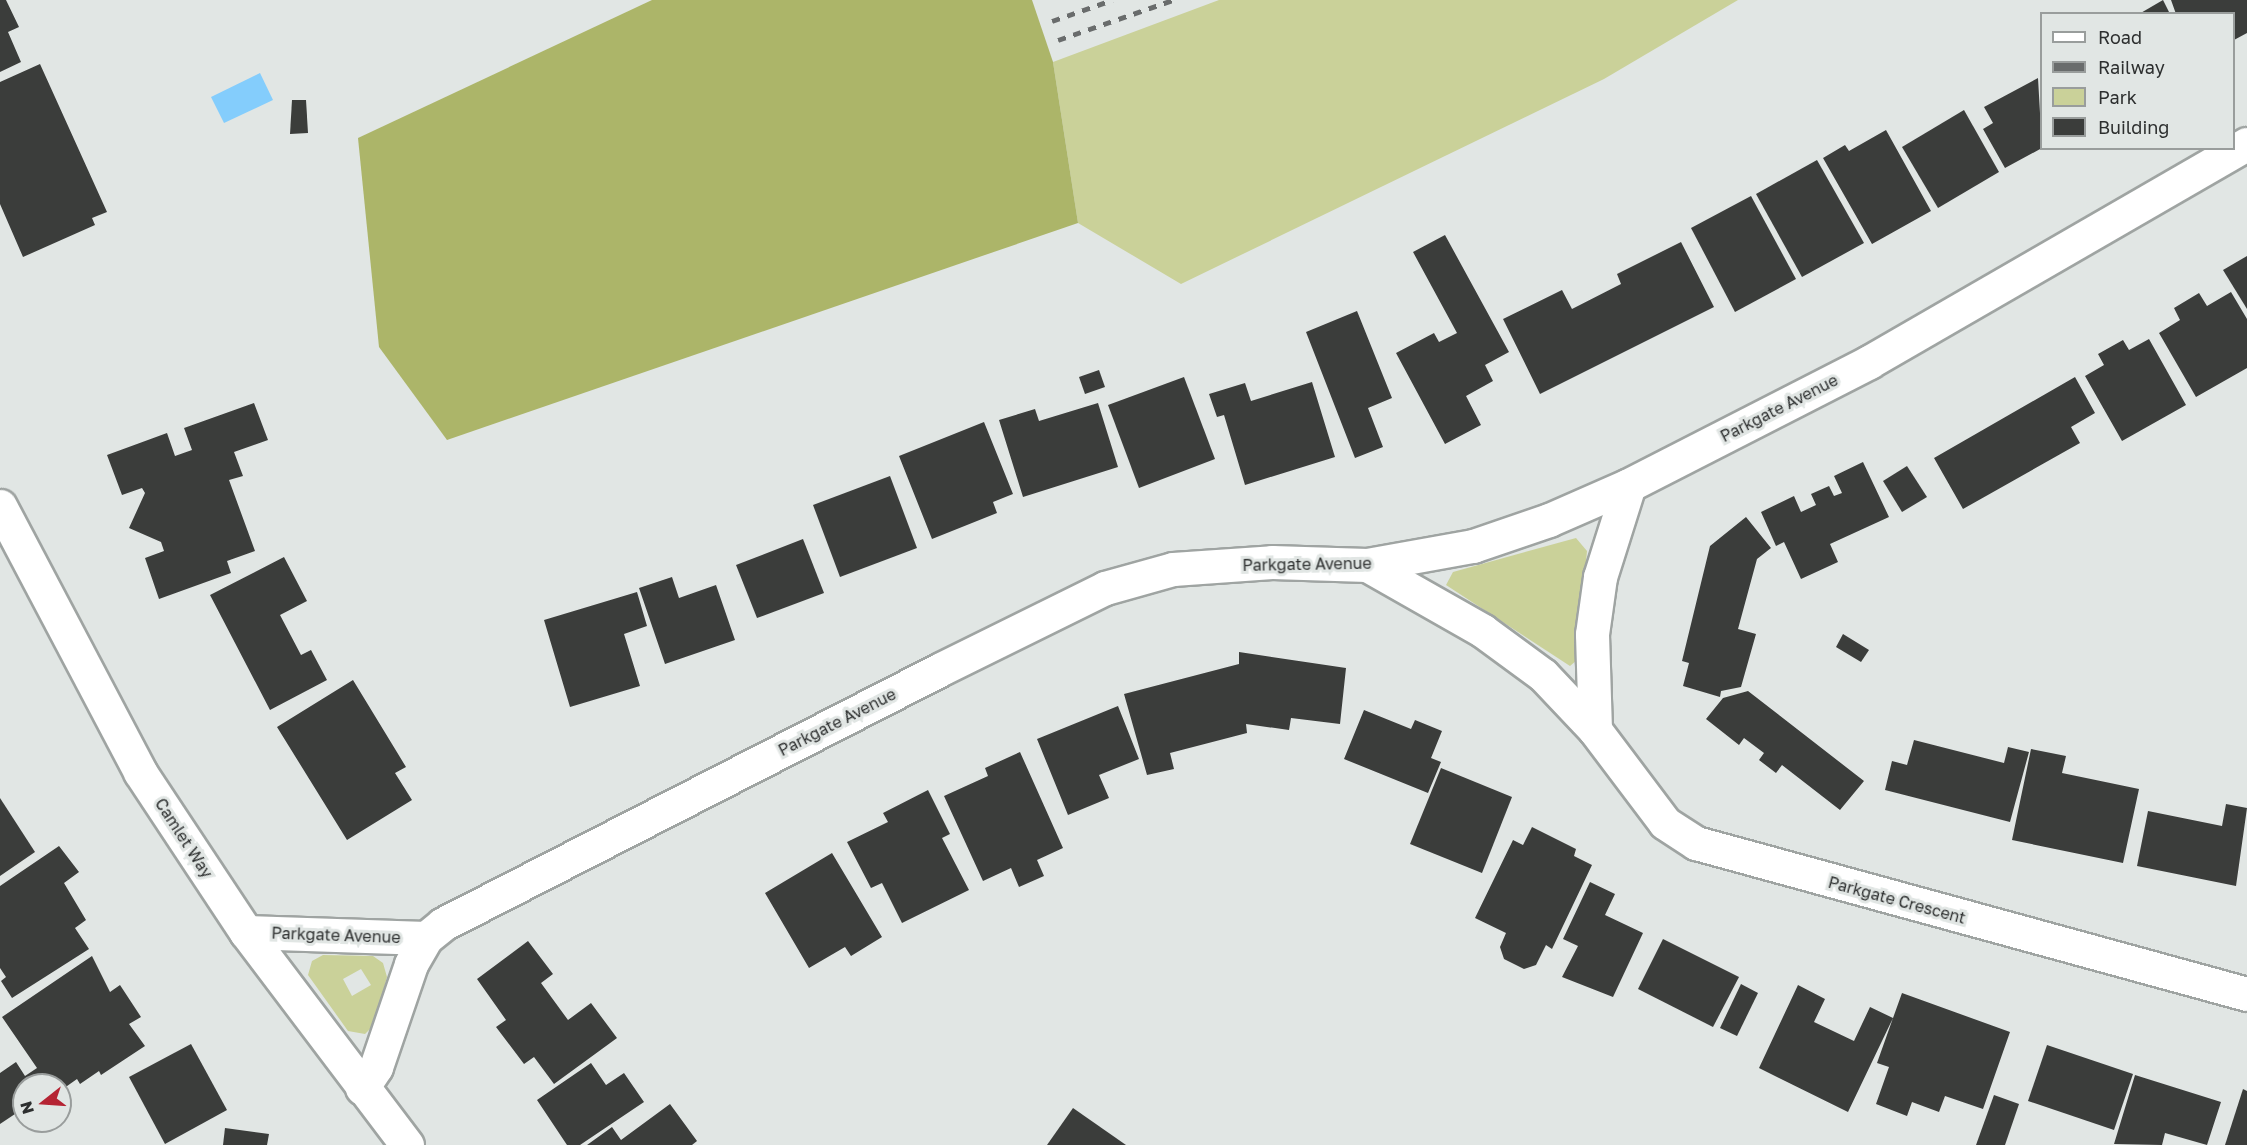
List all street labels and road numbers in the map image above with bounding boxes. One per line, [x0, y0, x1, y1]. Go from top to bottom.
street label: Parkgate Avenue [1717, 370, 1841, 446]
street label: Parkgate Avenue [1242, 553, 1372, 575]
street label: Parkgate Avenue [775, 684, 899, 760]
street label: Camlet Way [151, 795, 217, 881]
street label: Parkgate Crescent [1826, 872, 1968, 928]
street label: Parkgate Avenue [271, 923, 401, 947]

